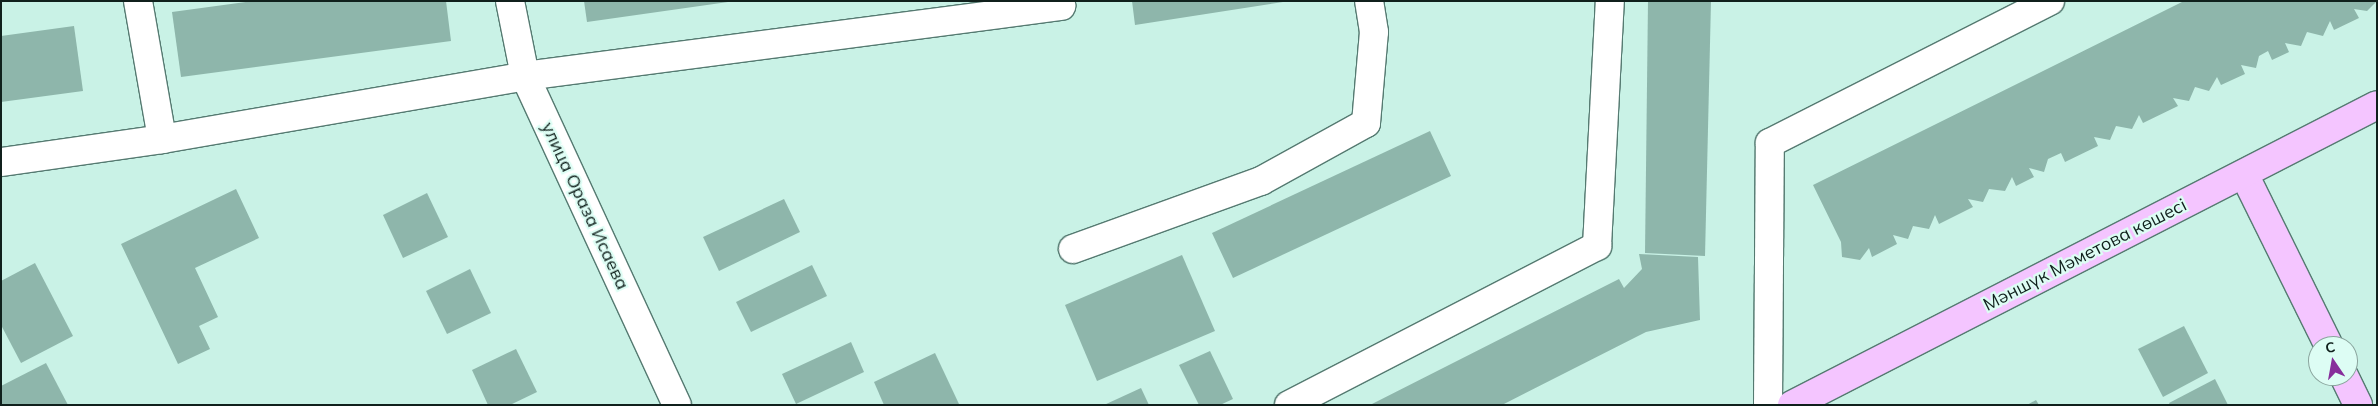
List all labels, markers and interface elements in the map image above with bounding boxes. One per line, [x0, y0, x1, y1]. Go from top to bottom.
street label: улица Ораза Исаева [537, 119, 633, 293]
street label: Мәншүк Мәметова көшесі [1980, 194, 2190, 316]
north arrow [2308, 336, 2358, 386]
text: С [2324, 338, 2337, 357]

